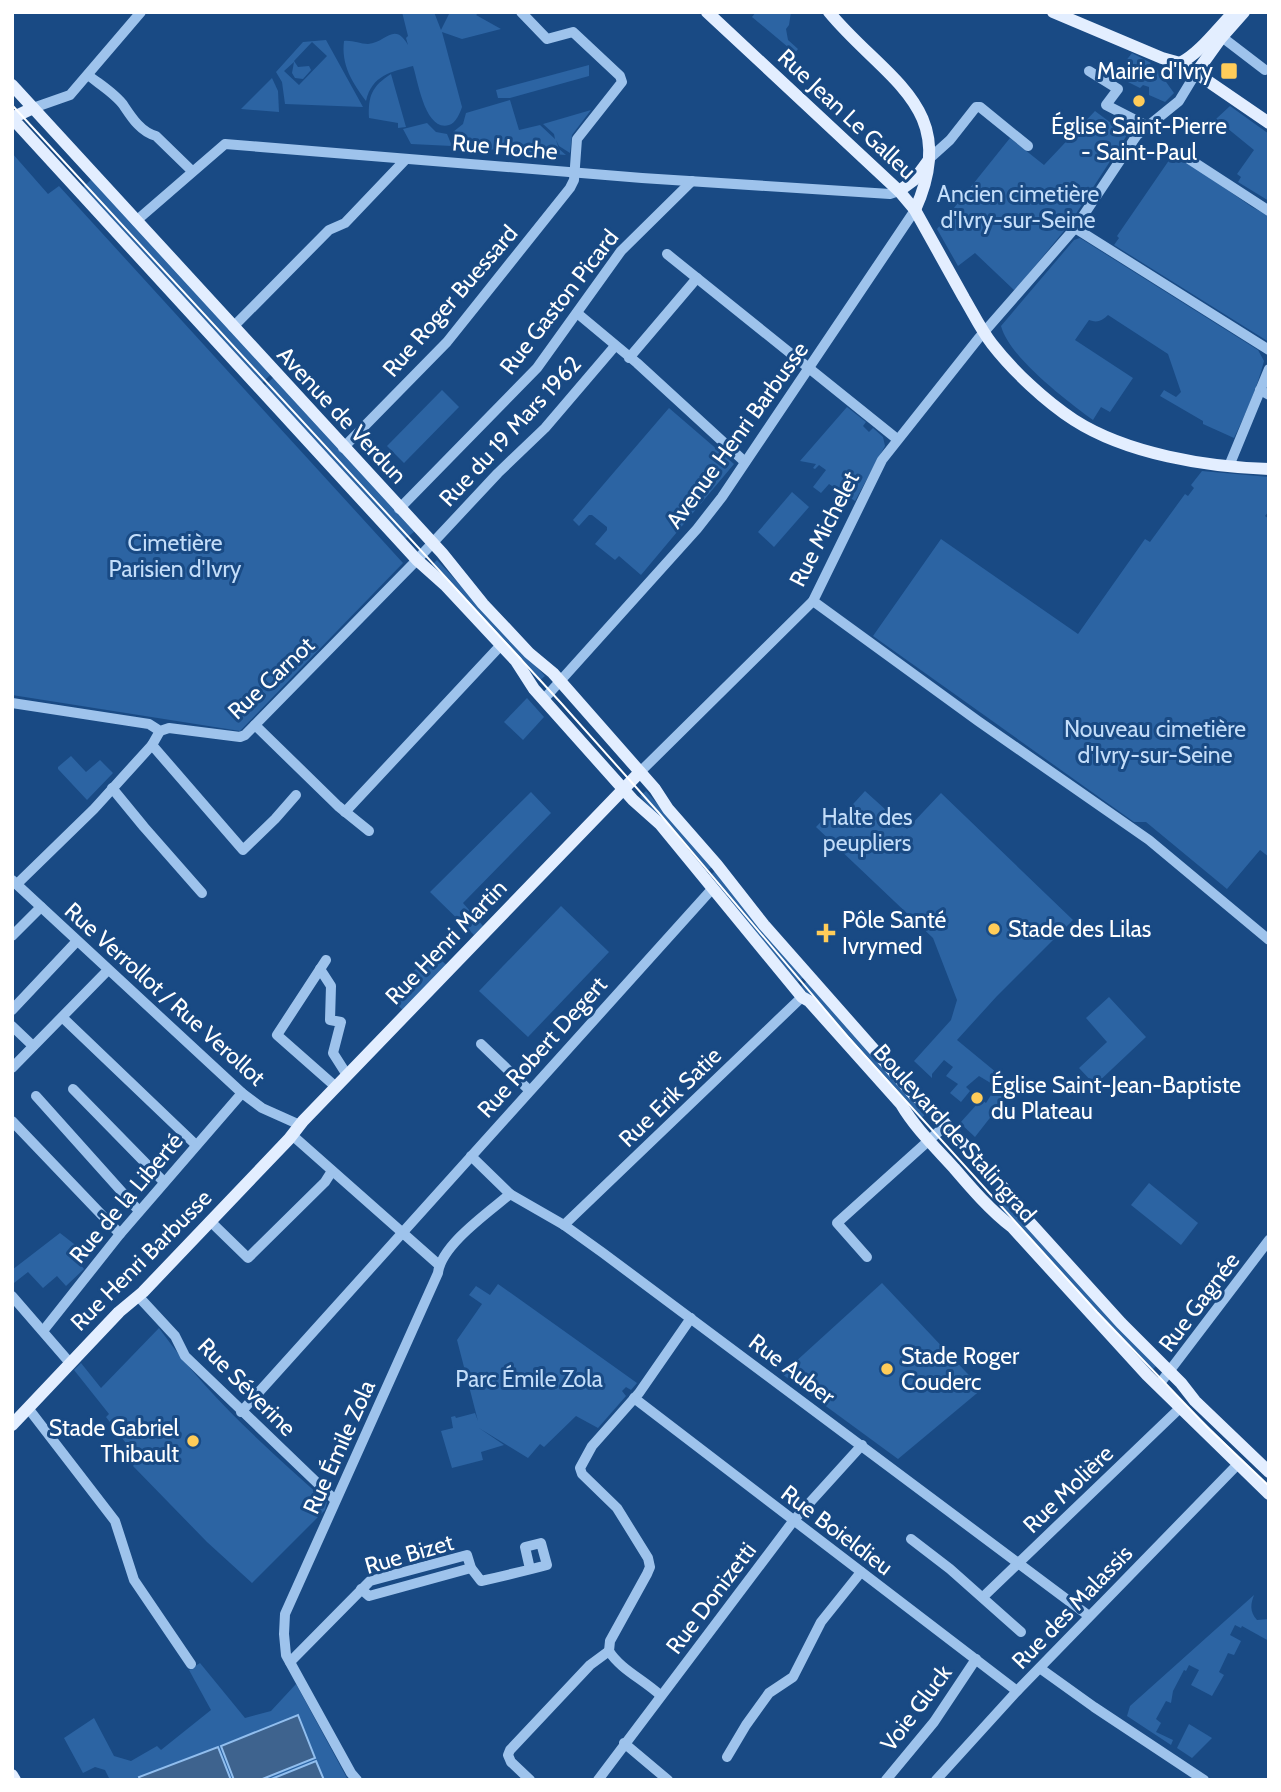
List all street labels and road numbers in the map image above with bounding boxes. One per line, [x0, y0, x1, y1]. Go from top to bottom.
street label: Rue Jean Le Galleu [772, 43, 922, 185]
street label: Rue Hoche [451, 128, 559, 166]
street label: Rue Roger Buessard [377, 220, 523, 382]
street label: Rue Gaston Picard [494, 224, 624, 380]
street label: Avenue Henri Barbusse [660, 336, 814, 534]
street label: Avenue de Verdun [271, 341, 413, 489]
street label: Rue du 19 Mars 1962 [433, 350, 587, 512]
street label: Rue Michelet [783, 467, 865, 591]
street label: Rue Carnot [222, 631, 320, 725]
street label: Rue Henri Martin [379, 874, 513, 1010]
street label: Rue Verrollot / Rue Verollot [59, 897, 271, 1092]
street label: Rue Robert Degert [471, 971, 613, 1123]
street label: Boulevard de Stalingrad [868, 1038, 1042, 1228]
street label: Rue Erik Satie [613, 1041, 727, 1153]
street label: Rue de la Liberté [63, 1127, 189, 1269]
street label: Rue Henri Barbusse [65, 1183, 218, 1336]
street label: Rue Gagnée [1153, 1247, 1246, 1357]
street label: Rue Auber [743, 1328, 841, 1411]
street label: Rue Séverine [192, 1332, 302, 1442]
street label: Rue Émile Zola [296, 1375, 381, 1518]
street label: Rue Molière [1017, 1439, 1119, 1539]
street label: Rue Boieldieu [776, 1479, 898, 1581]
street label: Rue Bizet [361, 1528, 457, 1580]
street label: Rue Donizetti [660, 1537, 762, 1659]
street label: Rue des Malassis [1006, 1539, 1138, 1675]
street label: Voie Gluck [875, 1659, 958, 1757]

